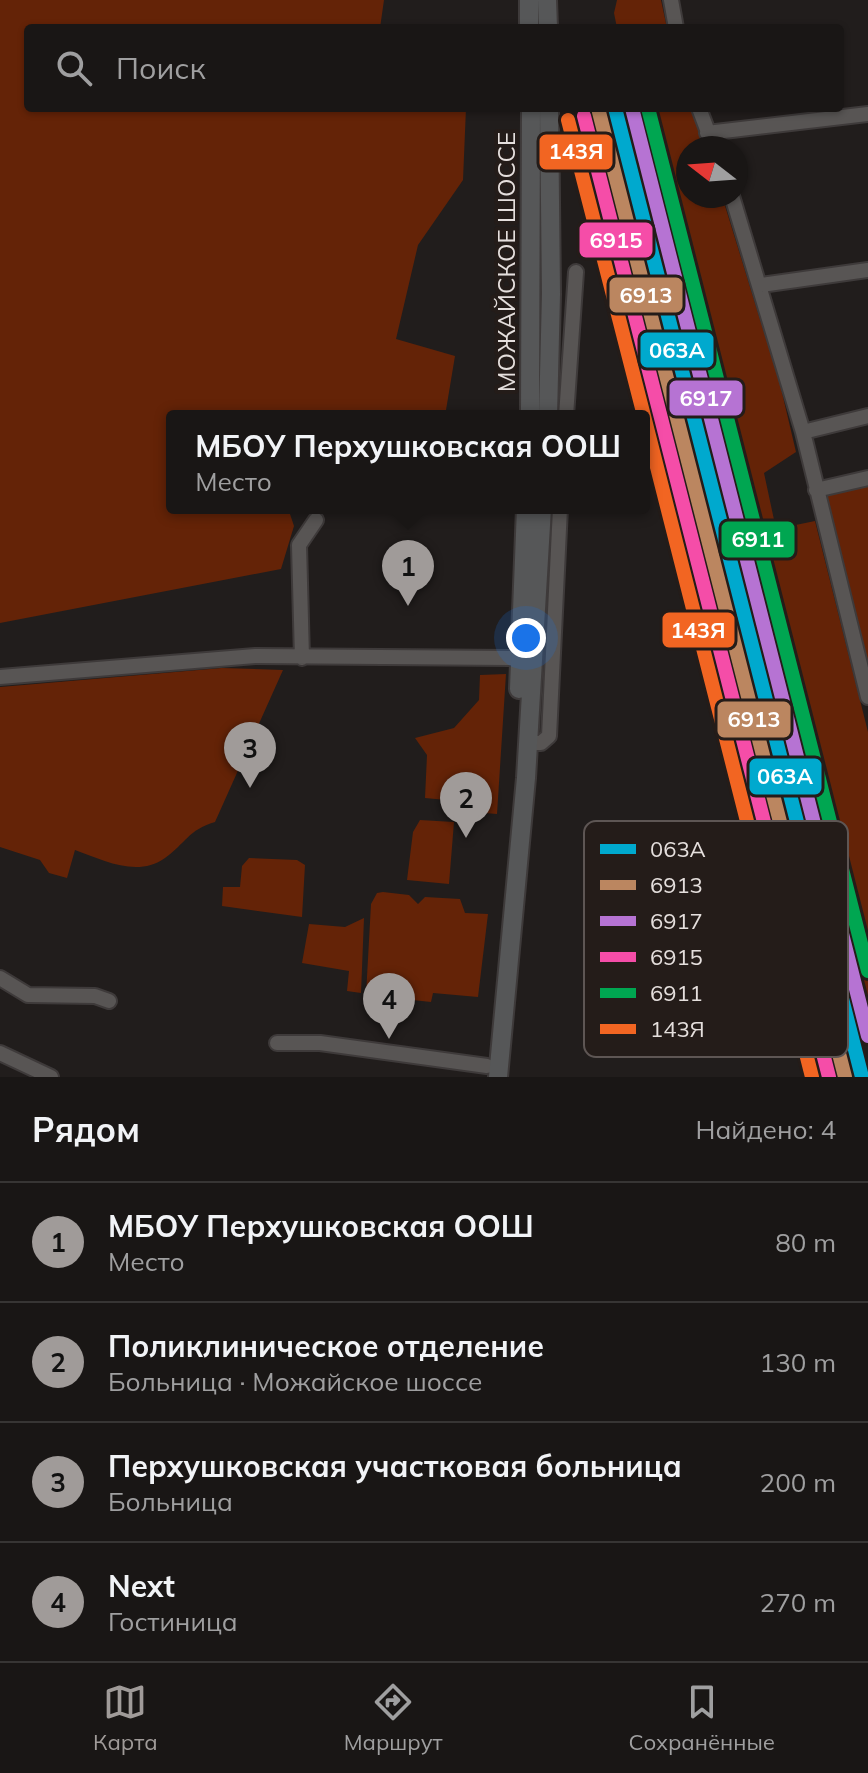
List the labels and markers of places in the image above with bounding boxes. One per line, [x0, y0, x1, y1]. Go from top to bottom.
pin: 1 [382, 540, 434, 606]
pin: 3 [224, 722, 276, 788]
pin: 2 [440, 772, 492, 838]
pin: 4 [363, 973, 415, 1039]

